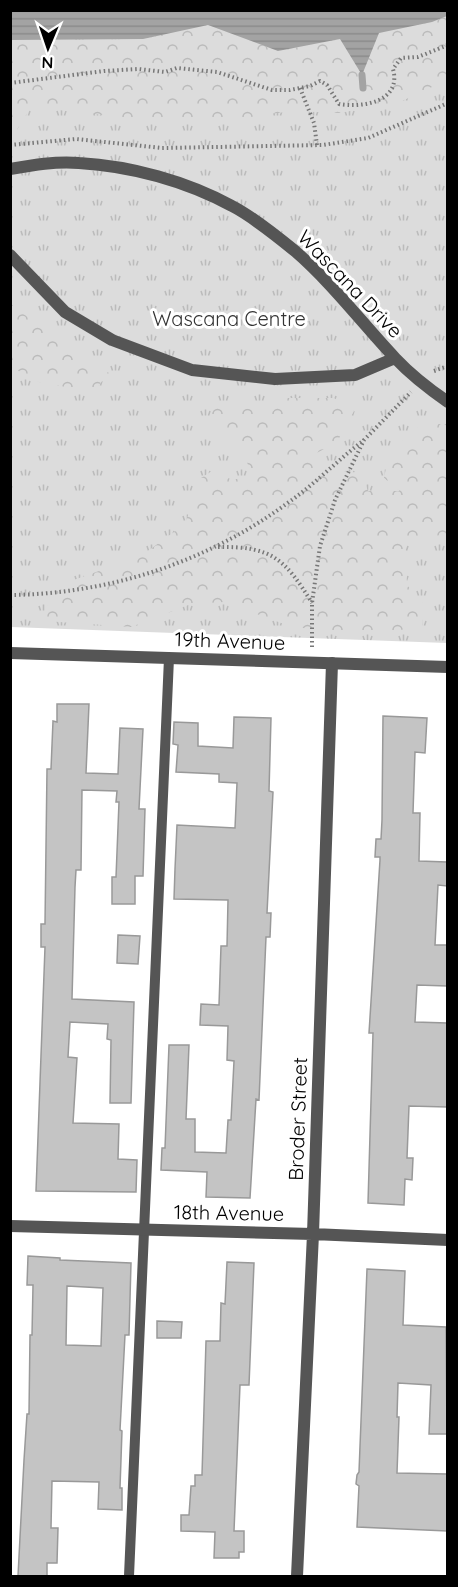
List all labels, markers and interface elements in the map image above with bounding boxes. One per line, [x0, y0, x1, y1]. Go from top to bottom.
north arrow [18, 18, 78, 78]
text: N [41, 53, 54, 73]
street label: Wascana Drive [293, 224, 408, 343]
park label: Wascana Centre [152, 306, 306, 331]
street label: 19th Avenue [174, 626, 286, 655]
street label: Broder Street [283, 1057, 312, 1181]
street label: 18th Avenue [174, 1199, 284, 1226]

